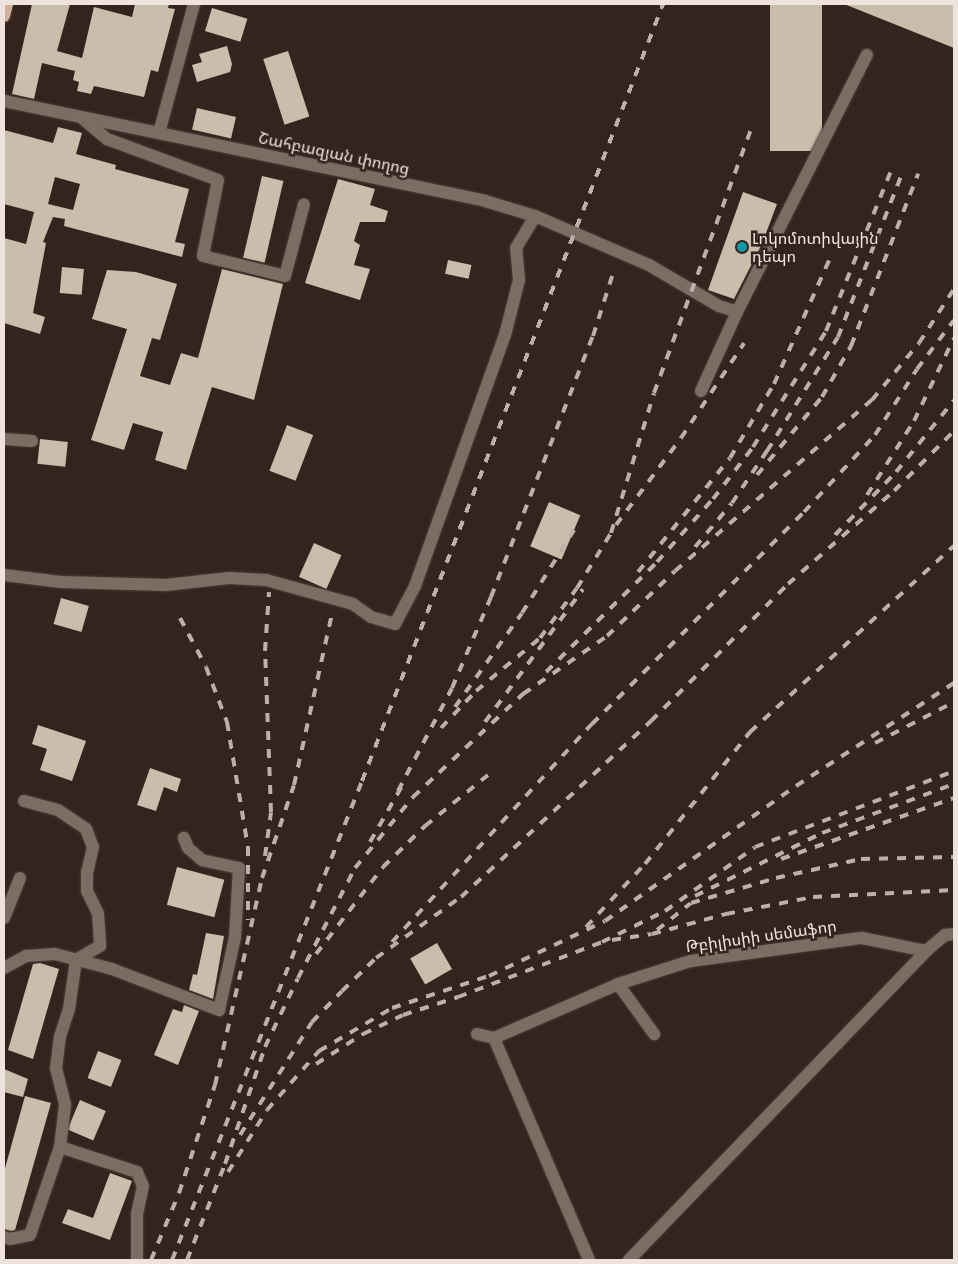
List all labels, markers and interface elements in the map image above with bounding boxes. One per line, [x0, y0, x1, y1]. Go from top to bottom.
street label: Շահբազյան փողոց [257, 128, 411, 178]
place label: Լոկոմոտիվային դեպո [752, 228, 879, 266]
marker: Լոկոմոտիվային դեպո [736, 241, 748, 253]
street label: Թբիլիսիի սեմաֆոր [684, 916, 838, 956]

